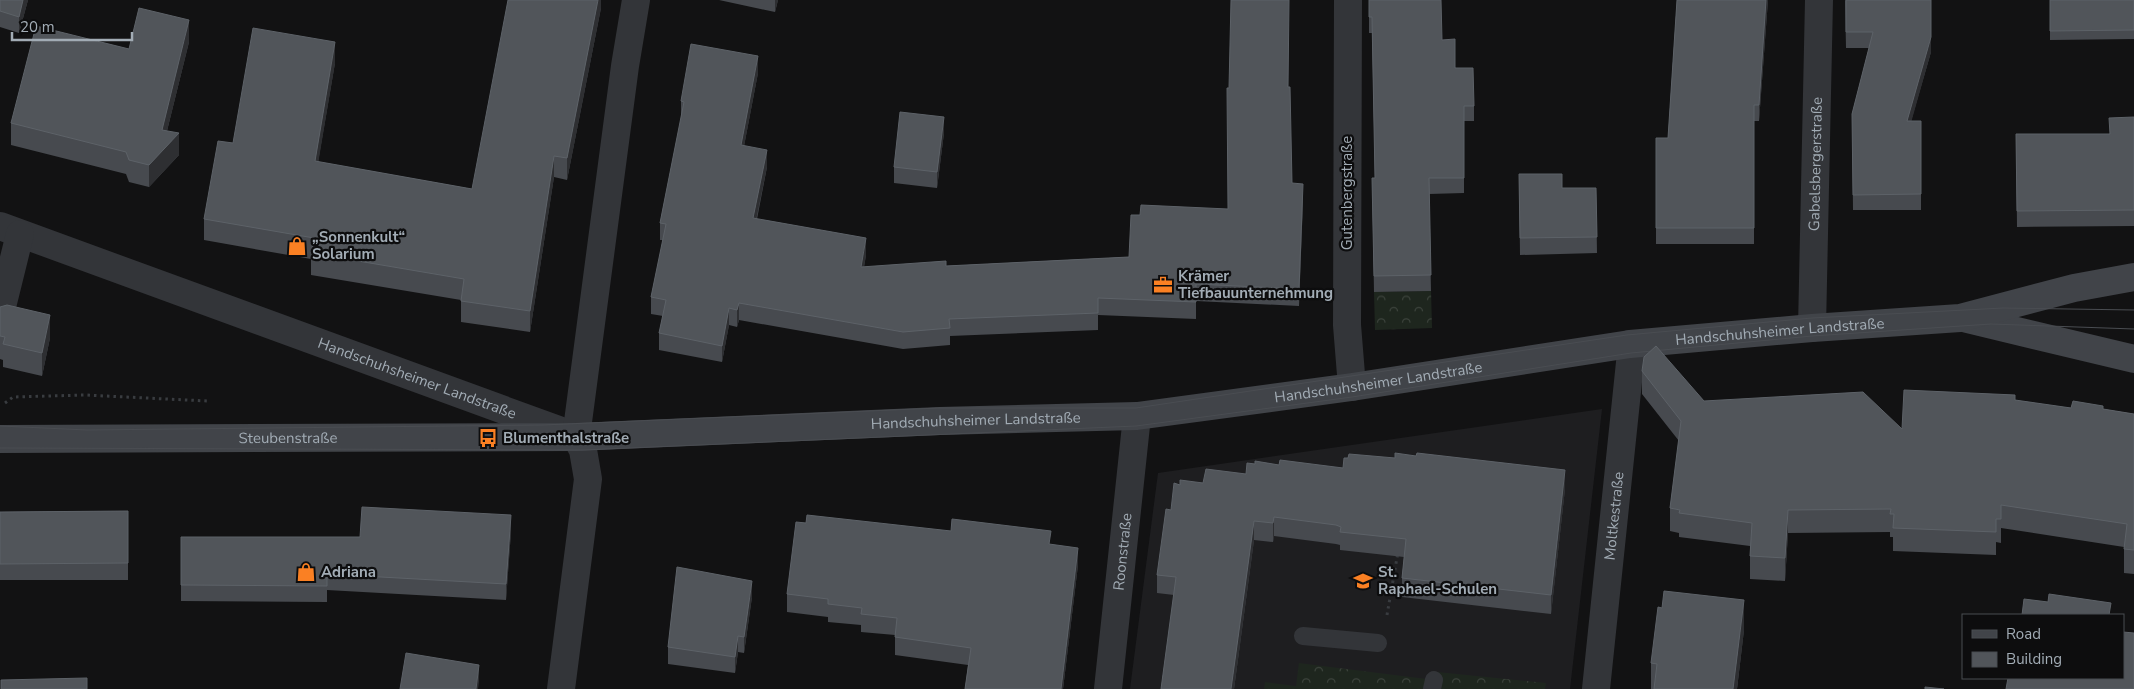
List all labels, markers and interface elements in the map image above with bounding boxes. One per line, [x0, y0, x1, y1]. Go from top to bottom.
scale bar [12, 10, 132, 42]
text: 20 m [20, 17, 55, 37]
street label: Gabelsbergerstraße [1804, 97, 1827, 231]
street label: Gutenbergstraße [1337, 136, 1357, 250]
place label: „Sonnenkult“ Solarium [312, 227, 405, 264]
shop icon: „Sonnenkult“ Solarium [286, 235, 308, 257]
place label: Krämer Tiefbauunternehmung [1178, 266, 1333, 303]
office icon: Krämer Tiefbauunternehmung [1152, 274, 1174, 296]
street label: Handschuhsheimer Landstraße [1674, 313, 1885, 350]
street label: Handschuhsheimer Landstraße [315, 333, 519, 424]
street label: Handschuhsheimer Landstraße [1273, 357, 1484, 407]
street label: Handschuhsheimer Landstraße [870, 407, 1081, 434]
bus stop icon: Blumenthalstraße [477, 427, 499, 449]
street label: Steubenstraße [238, 428, 338, 448]
place label: Blumenthalstraße [503, 428, 629, 448]
street label: Moltkestraße [1599, 471, 1629, 561]
street label: Roonstraße [1109, 512, 1137, 592]
shop icon: Adriana [295, 561, 317, 583]
place label: Adriana [321, 562, 376, 582]
place label: St. Raphael-Schulen [1378, 562, 1497, 599]
school or university icon: St. Raphael-Schulen [1352, 570, 1374, 592]
legend [1962, 614, 2124, 679]
text: Road [2006, 624, 2041, 644]
text: Building [2006, 649, 2062, 669]

